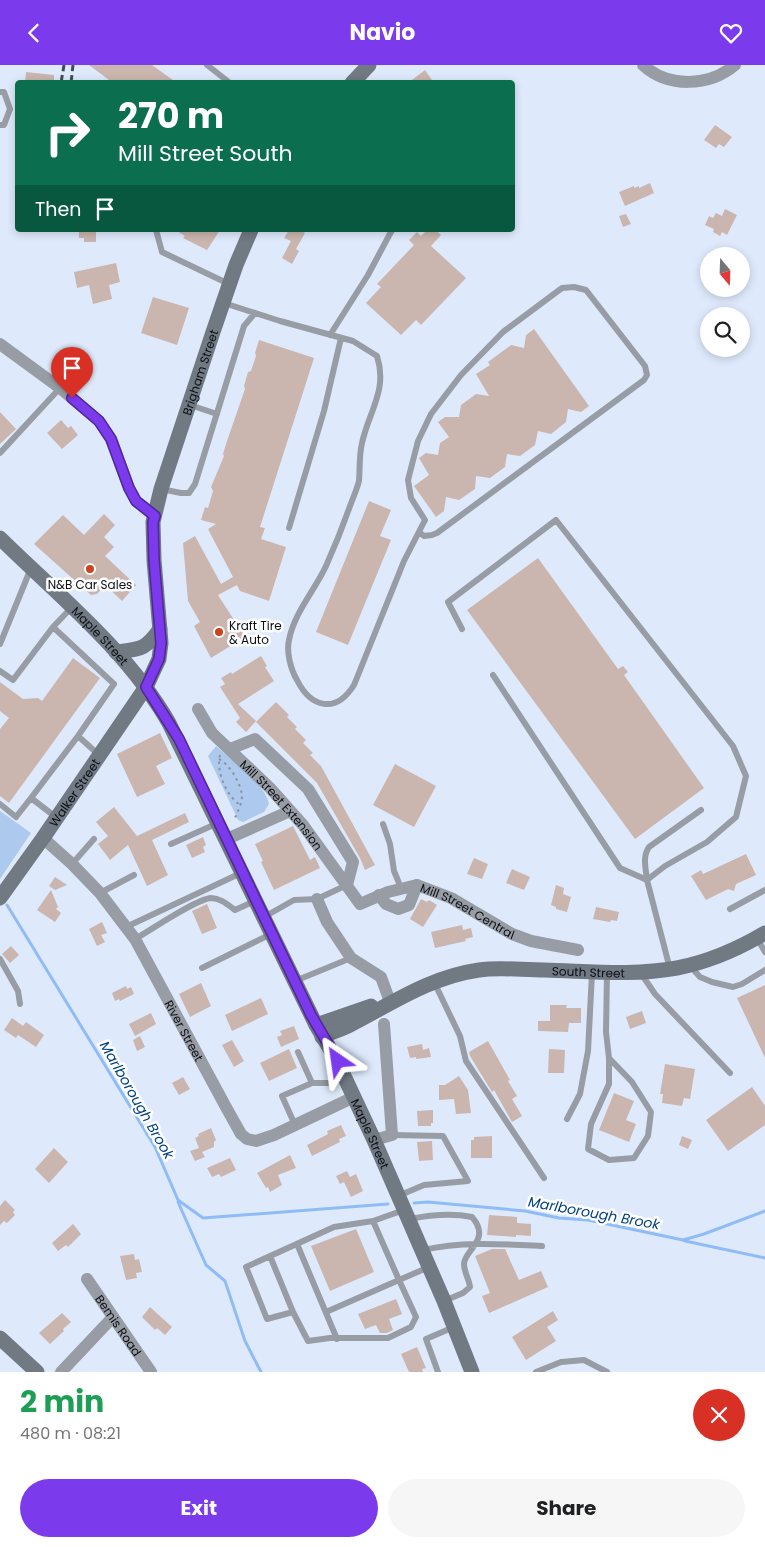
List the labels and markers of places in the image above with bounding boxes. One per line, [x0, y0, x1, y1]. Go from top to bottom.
pin [51, 347, 93, 398]
marker: N&B Car Sales [84, 563, 96, 575]
place label: N&B Car Sales [48, 576, 132, 593]
place label: Kraft Tire & Auto [229, 617, 282, 648]
marker: Kraft Tire & Auto [213, 626, 225, 638]

